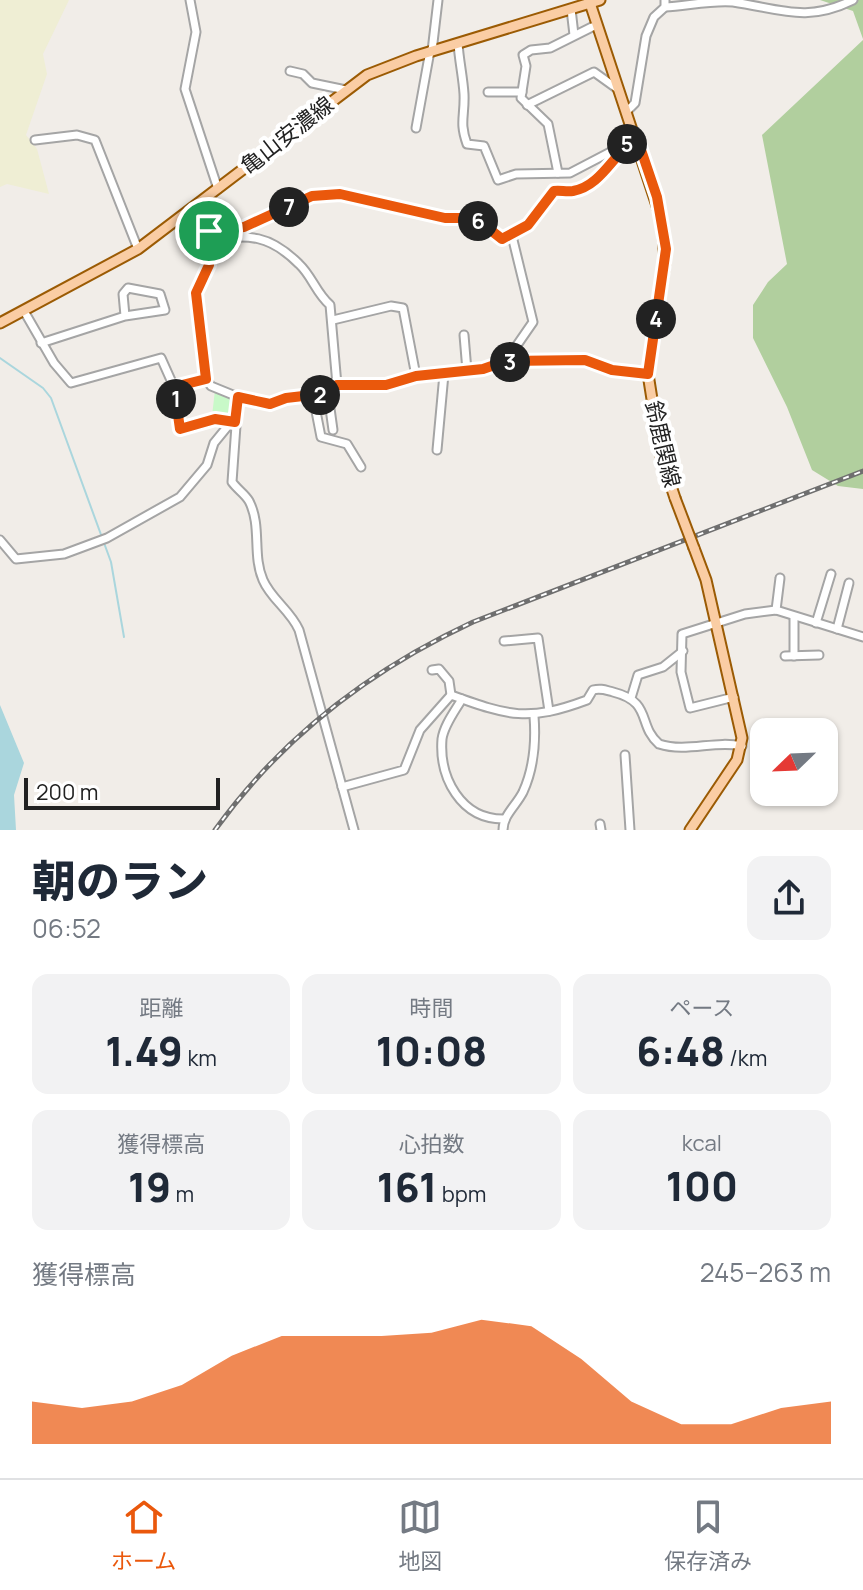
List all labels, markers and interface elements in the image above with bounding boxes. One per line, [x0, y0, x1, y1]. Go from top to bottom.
street label: 亀山安濃線 [234, 89, 340, 181]
pin: 5 [607, 124, 647, 164]
text: 5 [621, 129, 633, 159]
pin: 7 [269, 187, 309, 227]
text: 7 [283, 192, 295, 222]
pin [175, 197, 243, 265]
pin: 6 [458, 201, 498, 241]
text: 6 [471, 206, 485, 236]
icon: arrive [187, 209, 231, 253]
pin: 4 [636, 299, 676, 339]
text: 4 [649, 304, 663, 334]
pin: 3 [490, 342, 530, 382]
text: 3 [504, 347, 516, 377]
pin: 2 [300, 375, 340, 415]
pin: 1 [156, 379, 196, 419]
text: 2 [313, 380, 327, 410]
text: 1 [171, 384, 181, 414]
street label: 鈴鹿関線 [638, 398, 688, 490]
north arrow [750, 718, 838, 806]
map controls [750, 718, 838, 806]
scale bar [24, 774, 220, 810]
text: 200 m [36, 777, 98, 807]
text: 朝のラン [32, 850, 208, 910]
button: share [747, 856, 831, 940]
text: 06:52 [32, 910, 101, 946]
text: 距離 [139, 993, 183, 1023]
text: 時間 [409, 993, 454, 1023]
text: ペース [669, 993, 734, 1023]
text: 1.49 [105, 1023, 183, 1078]
text: 10:08 [376, 1023, 487, 1078]
text: 6:48 [636, 1023, 725, 1078]
text: km [183, 1043, 217, 1073]
text: /km [725, 1043, 767, 1073]
text: kcal [682, 1128, 722, 1158]
text: 獲得標高 [117, 1129, 205, 1159]
text: 心拍数 [398, 1129, 465, 1159]
text: 100 [666, 1158, 738, 1213]
text: 19 [128, 1159, 171, 1214]
text: 161 [377, 1159, 437, 1214]
text: m [171, 1179, 194, 1209]
text: bpm [437, 1179, 486, 1209]
text: 245–263 m [700, 1254, 831, 1290]
text: 獲得標高 [32, 1256, 136, 1292]
tab: ホーム [111, 1495, 176, 1576]
tab: 地図 [398, 1495, 442, 1576]
tab: 保存済み [664, 1495, 752, 1576]

